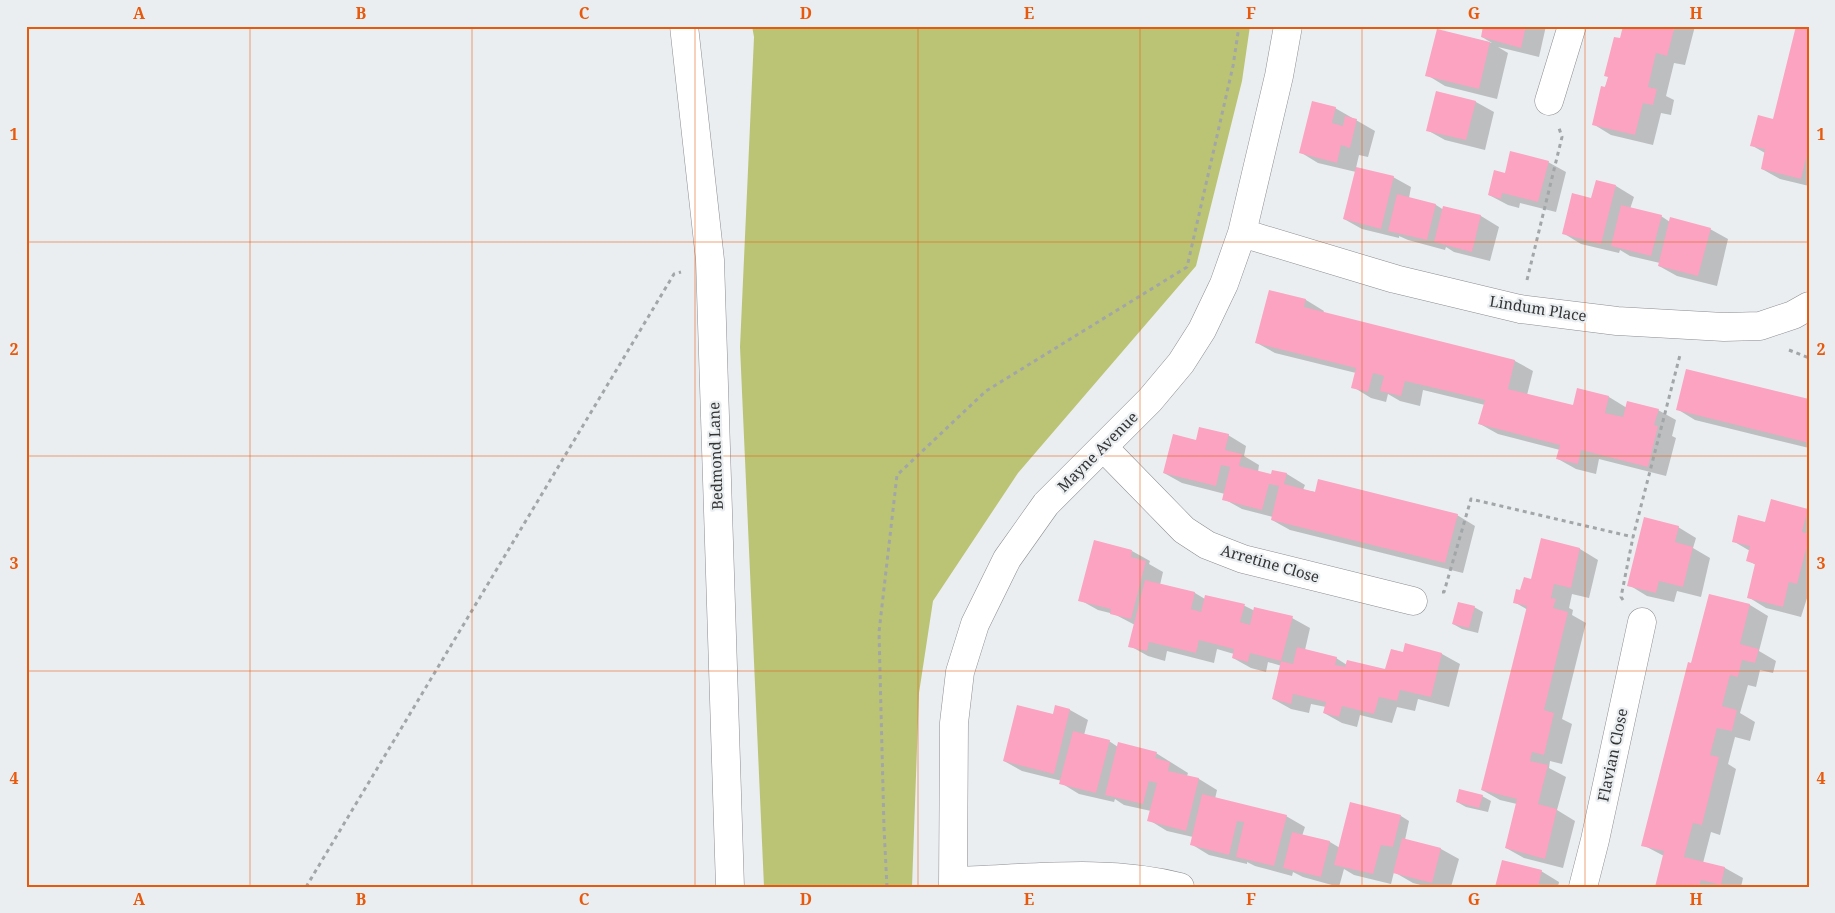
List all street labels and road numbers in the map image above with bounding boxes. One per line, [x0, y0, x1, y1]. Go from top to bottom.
street label: Lindum Place [1488, 290, 1588, 326]
street label: Bedmond Lane [703, 402, 727, 510]
street label: Mayne Avenue [1053, 407, 1142, 496]
street label: Arretine Close [1219, 539, 1322, 587]
street label: Flavian Close [1592, 706, 1632, 803]

